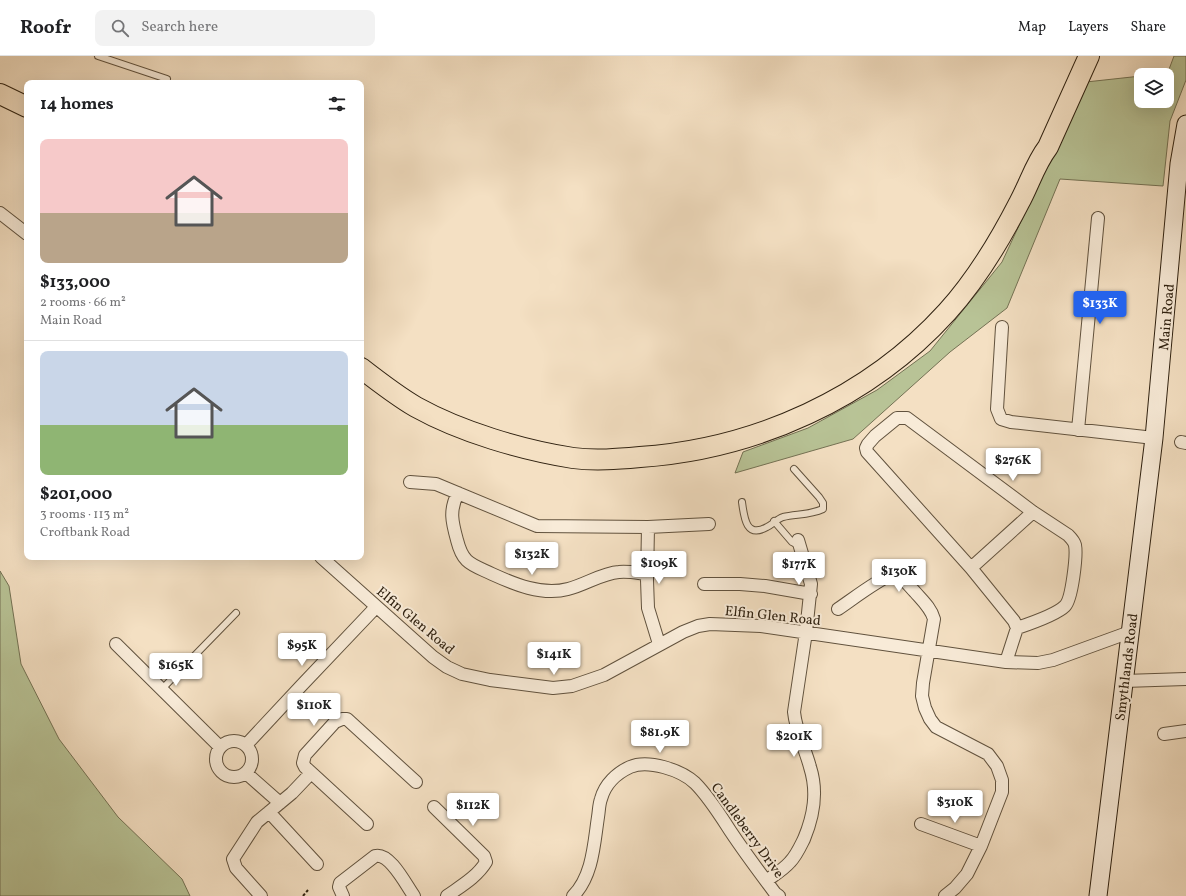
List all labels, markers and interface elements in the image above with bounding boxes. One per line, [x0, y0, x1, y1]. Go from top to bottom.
search box [95, 10, 375, 46]
text: Roofr [20, 15, 71, 41]
icon: search [109, 17, 131, 39]
text: Search here [141, 17, 218, 38]
text: Map [1018, 18, 1046, 37]
text: Layers [1068, 18, 1108, 37]
text: Share [1130, 18, 1166, 37]
map controls [1134, 68, 1174, 108]
button: layers [1134, 68, 1174, 108]
text: 14 homes [40, 93, 114, 116]
icon: filters [326, 93, 348, 115]
icon: home [158, 165, 230, 237]
text: $133,000 [40, 271, 110, 294]
street label: Main Road [1155, 283, 1180, 351]
pin: $133K [1072, 291, 1128, 325]
text: 2 rooms · 66 m² [40, 294, 126, 312]
text: $133K [1082, 295, 1118, 313]
text: Main Road [40, 312, 102, 330]
icon: home [158, 377, 230, 449]
pin: $276K [985, 448, 1041, 482]
text: $276K [995, 452, 1031, 470]
text: $201,000 [40, 483, 112, 506]
text: 3 rooms · 113 m² [40, 506, 129, 524]
text: Croftbank Road [40, 524, 130, 542]
pin: $132K [504, 542, 560, 576]
text: $132K [514, 546, 550, 564]
pin: $109K [631, 551, 687, 585]
pin: $177K [771, 552, 827, 586]
text: $109K [640, 555, 678, 573]
text: $177K [782, 556, 816, 574]
pin: $130K [871, 559, 927, 593]
text: $130K [881, 563, 917, 581]
street label: Elfin Glen Road [372, 583, 458, 659]
street label: Elfin Glen Road [724, 602, 822, 631]
street label: Smythlands Road [1111, 612, 1144, 722]
pin: $95K [278, 633, 326, 667]
text: $95K [287, 637, 317, 655]
pin: $141K [526, 642, 582, 676]
text: $141K [537, 646, 572, 664]
pin: $165K [148, 653, 204, 687]
text: $165K [158, 657, 194, 675]
pin: $110K [286, 693, 342, 727]
text: $110K [296, 697, 332, 715]
pin: $81.9K [627, 720, 693, 754]
text: $81.9K [640, 724, 680, 742]
pin: $201K [766, 724, 822, 758]
text: $201K [776, 728, 812, 746]
street label: Candleberry Drive [706, 779, 788, 883]
pin: $310K [927, 790, 983, 824]
pin: $112K [445, 793, 501, 827]
text: $310K [937, 794, 973, 812]
text: $112K [456, 797, 490, 815]

